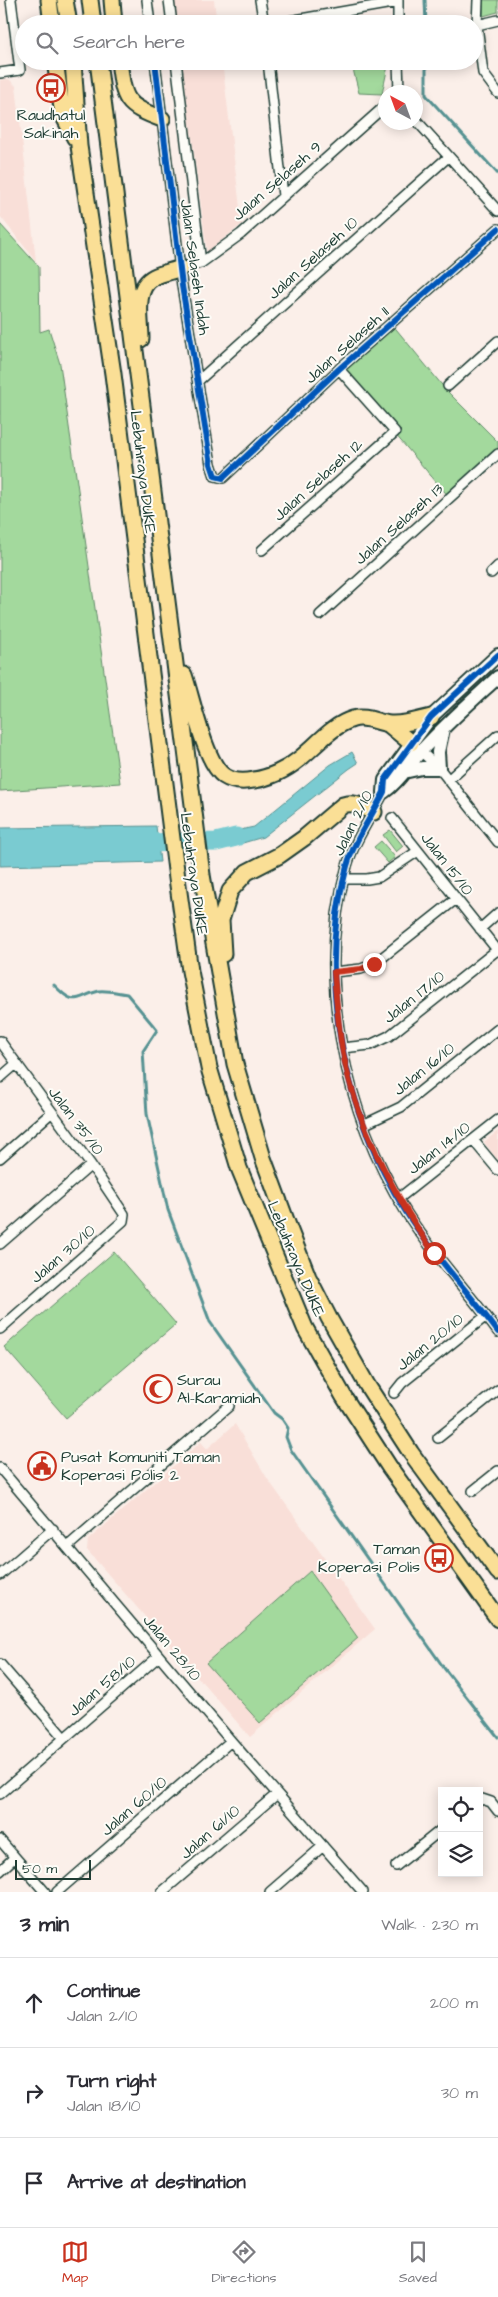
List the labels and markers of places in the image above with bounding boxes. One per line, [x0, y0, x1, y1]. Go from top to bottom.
bus stop icon: Raudhatul Sakinah [36, 73, 66, 103]
place label: Raudhatul Sakinah [16, 104, 86, 144]
place label: Surau Al-Karamiah [177, 1369, 261, 1409]
mosque icon: Surau Al-Karamiah [143, 1374, 173, 1404]
place label: Pusat Komuniti Taman Koperasi Polis 2 [61, 1446, 220, 1486]
public building icon: Pusat Komuniti Taman Koperasi Polis 2 [27, 1451, 57, 1481]
place label: Taman Koperasi Polis [318, 1538, 420, 1578]
bus stop icon: Taman Koperasi Polis [424, 1543, 454, 1573]

